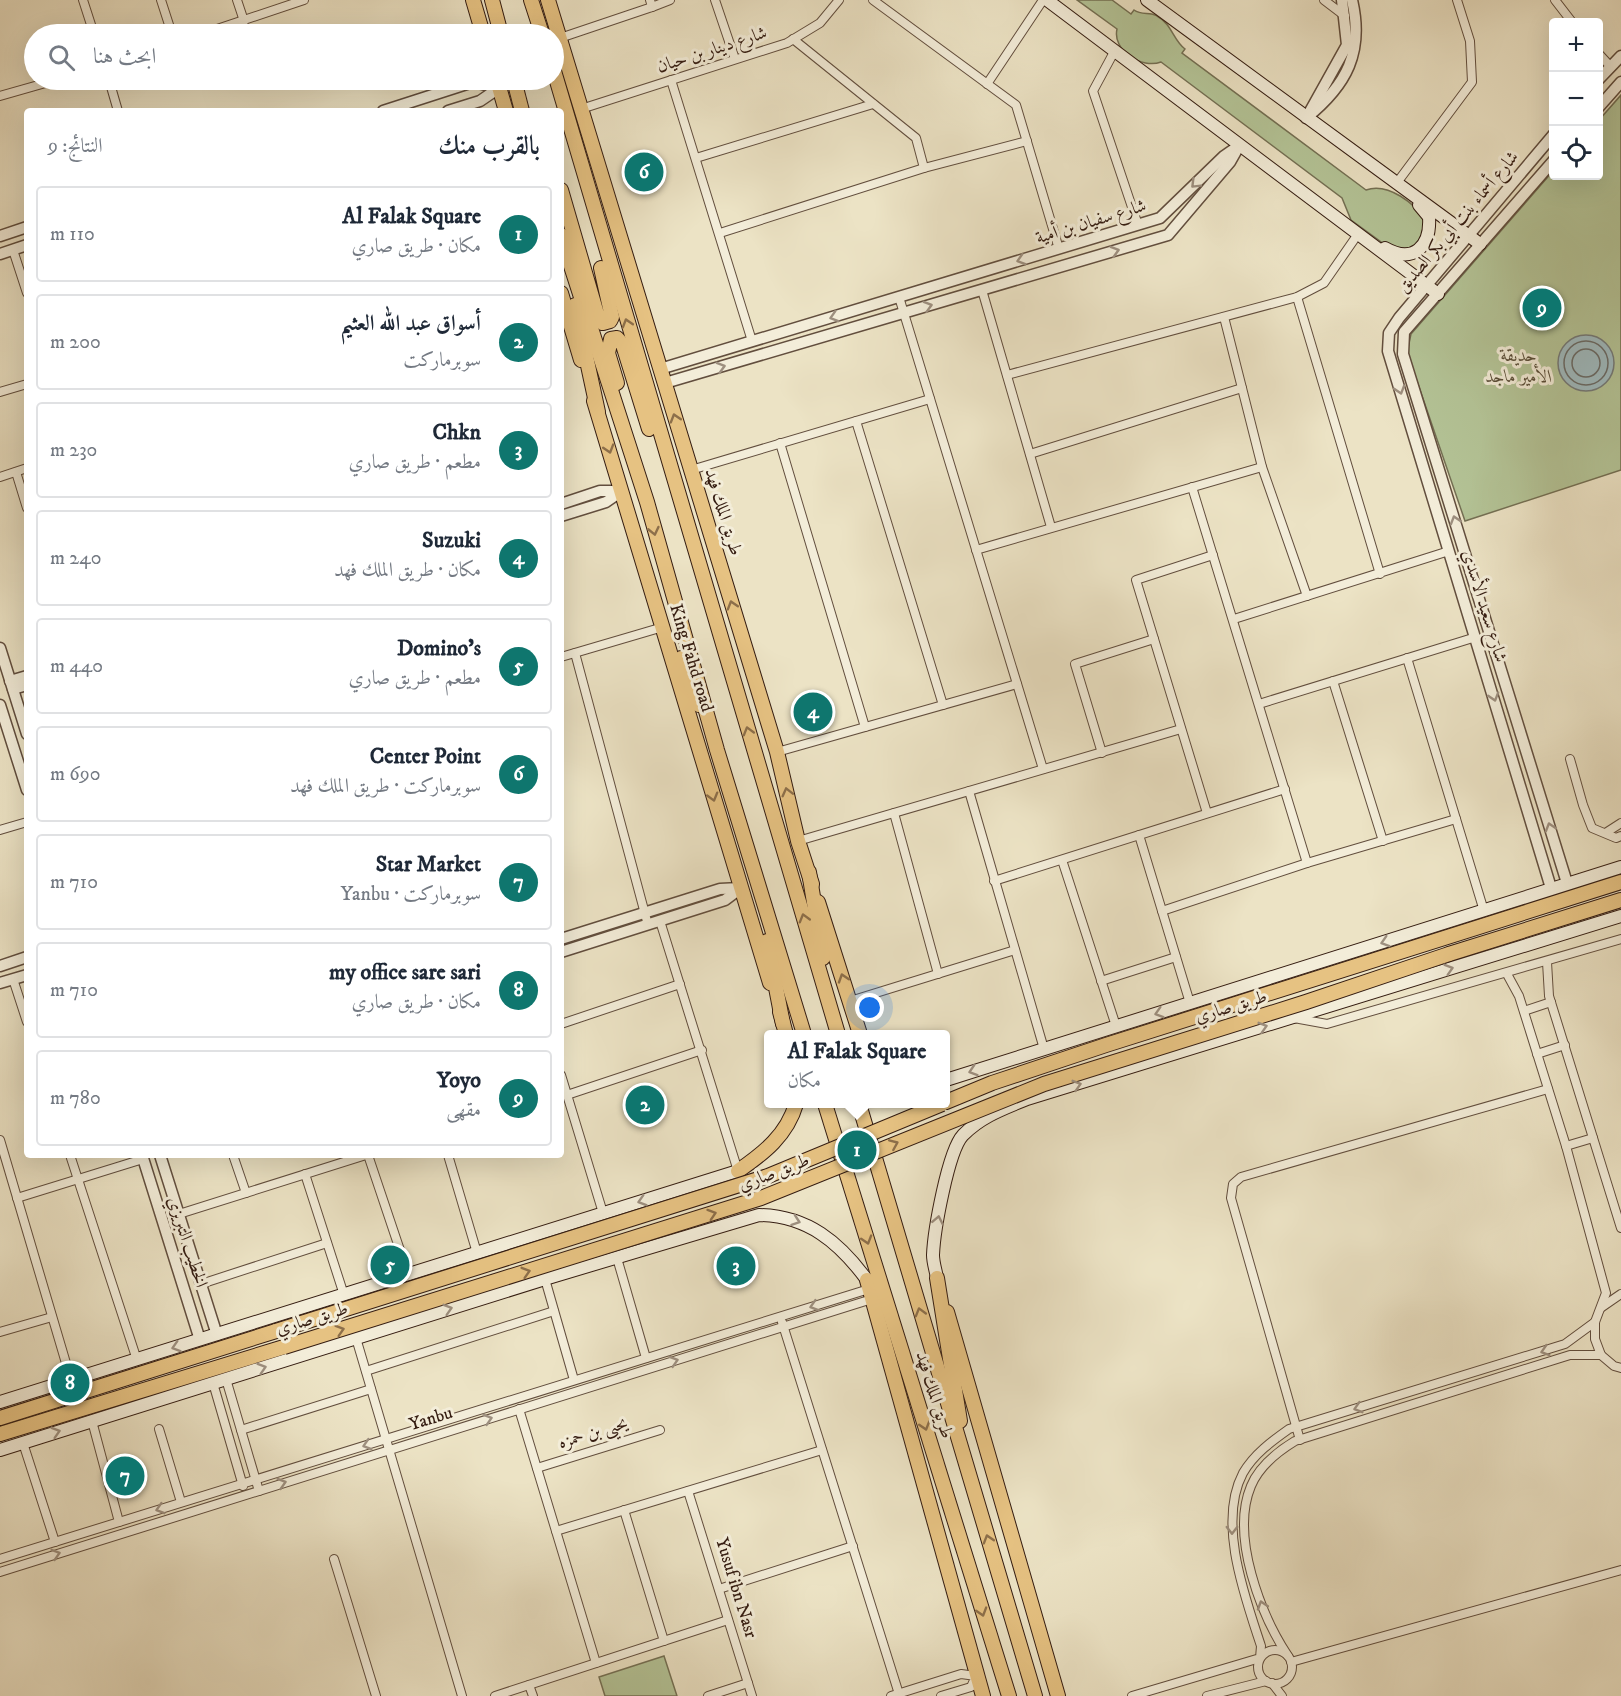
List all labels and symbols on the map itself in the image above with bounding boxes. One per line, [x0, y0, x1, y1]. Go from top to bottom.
street label: شارع دينار بن حيان [654, 22, 771, 81]
street label: شارع أسماء بنت أبي بكر الصديق [1390, 145, 1526, 299]
pin: 6 [624, 150, 664, 195]
one-way arrow [1192, 176, 1203, 187]
street label: شارع سفيان بن أمية [1032, 192, 1150, 252]
one-way arrow [1109, 246, 1120, 258]
one-way arrow [1016, 253, 1027, 265]
pin: 9 [1522, 286, 1562, 330]
one-way arrow [922, 301, 933, 313]
one-way arrow [829, 310, 840, 322]
one-way arrow [622, 318, 634, 329]
park label: حديقة الأمير ماجد [1486, 345, 1552, 388]
one-way arrow [715, 362, 726, 374]
one-way arrow [1393, 384, 1405, 395]
one-way arrow [670, 413, 682, 424]
one-way arrow [602, 443, 614, 454]
street label: طريق الملك فهد [699, 466, 747, 558]
one-way arrow [1450, 515, 1462, 526]
one-way arrow [646, 526, 659, 536]
street label: شارع سعيد الأسدي [1454, 546, 1514, 666]
one-way arrow [727, 600, 739, 611]
street label: King Fahd road [664, 601, 718, 715]
pin: 4 [794, 690, 832, 734]
one-way arrow [1487, 691, 1499, 702]
one-way arrow [743, 726, 755, 737]
one-way arrow [781, 787, 794, 797]
one-way arrow [706, 791, 718, 802]
one-way arrow [1545, 822, 1557, 833]
one-way arrow [799, 913, 811, 924]
one-way arrow [1380, 935, 1391, 947]
one-way arrow [1443, 964, 1454, 976]
one-way arrow [837, 973, 850, 984]
street label: طريق صاري [1192, 986, 1271, 1031]
your location [855, 993, 884, 1022]
one-way arrow [1154, 1006, 1165, 1018]
one-way arrow [1257, 1022, 1268, 1034]
one-way arrow [968, 1064, 979, 1076]
one-way arrow [1071, 1080, 1082, 1092]
pin: 2 [626, 1082, 664, 1128]
pin: 1 [838, 1128, 876, 1172]
one-way arrow [888, 1139, 899, 1151]
street label: طريق صاري [735, 1149, 814, 1199]
street label: الخطيب التبريزي [159, 1194, 212, 1291]
one-way arrow [637, 1194, 648, 1206]
one-way arrow [706, 1209, 717, 1221]
one-way arrow [790, 1214, 801, 1226]
one-way arrow [931, 1216, 944, 1226]
one-way arrow [860, 1234, 872, 1245]
pin: 5 [370, 1242, 410, 1288]
pin: 3 [716, 1244, 756, 1288]
one-way arrow [520, 1267, 531, 1279]
street label: طريق صاري [273, 1298, 352, 1343]
one-way arrow [809, 1299, 820, 1311]
one-way arrow [442, 1304, 453, 1317]
one-way arrow [915, 1307, 927, 1318]
one-way arrow [334, 1324, 345, 1337]
one-way arrow [171, 1340, 182, 1352]
one-way arrow [1540, 1344, 1551, 1356]
street label: طريق الملك فهد [910, 1349, 958, 1441]
one-way arrow [668, 1355, 679, 1368]
pin: 8 [50, 1360, 90, 1406]
one-way arrow [256, 1363, 267, 1375]
one-way arrow [1353, 1401, 1364, 1413]
street label: Yanbu [407, 1402, 456, 1436]
street label: يحيى بن حمزه [555, 1412, 632, 1457]
one-way arrow [482, 1414, 493, 1426]
one-way arrow [918, 1420, 930, 1431]
one-way arrow [50, 1427, 61, 1440]
one-way arrow [362, 1438, 373, 1450]
pin: 7 [106, 1454, 144, 1498]
one-way arrow [276, 1478, 287, 1491]
one-way arrow [155, 1502, 166, 1514]
one-way arrow [1226, 1526, 1238, 1535]
one-way arrow [983, 1534, 995, 1545]
street label: Yusuf ibn Nasr [710, 1535, 762, 1641]
one-way arrow [50, 1549, 61, 1561]
one-way arrow [1257, 1600, 1269, 1611]
one-way arrow [975, 1606, 987, 1617]

